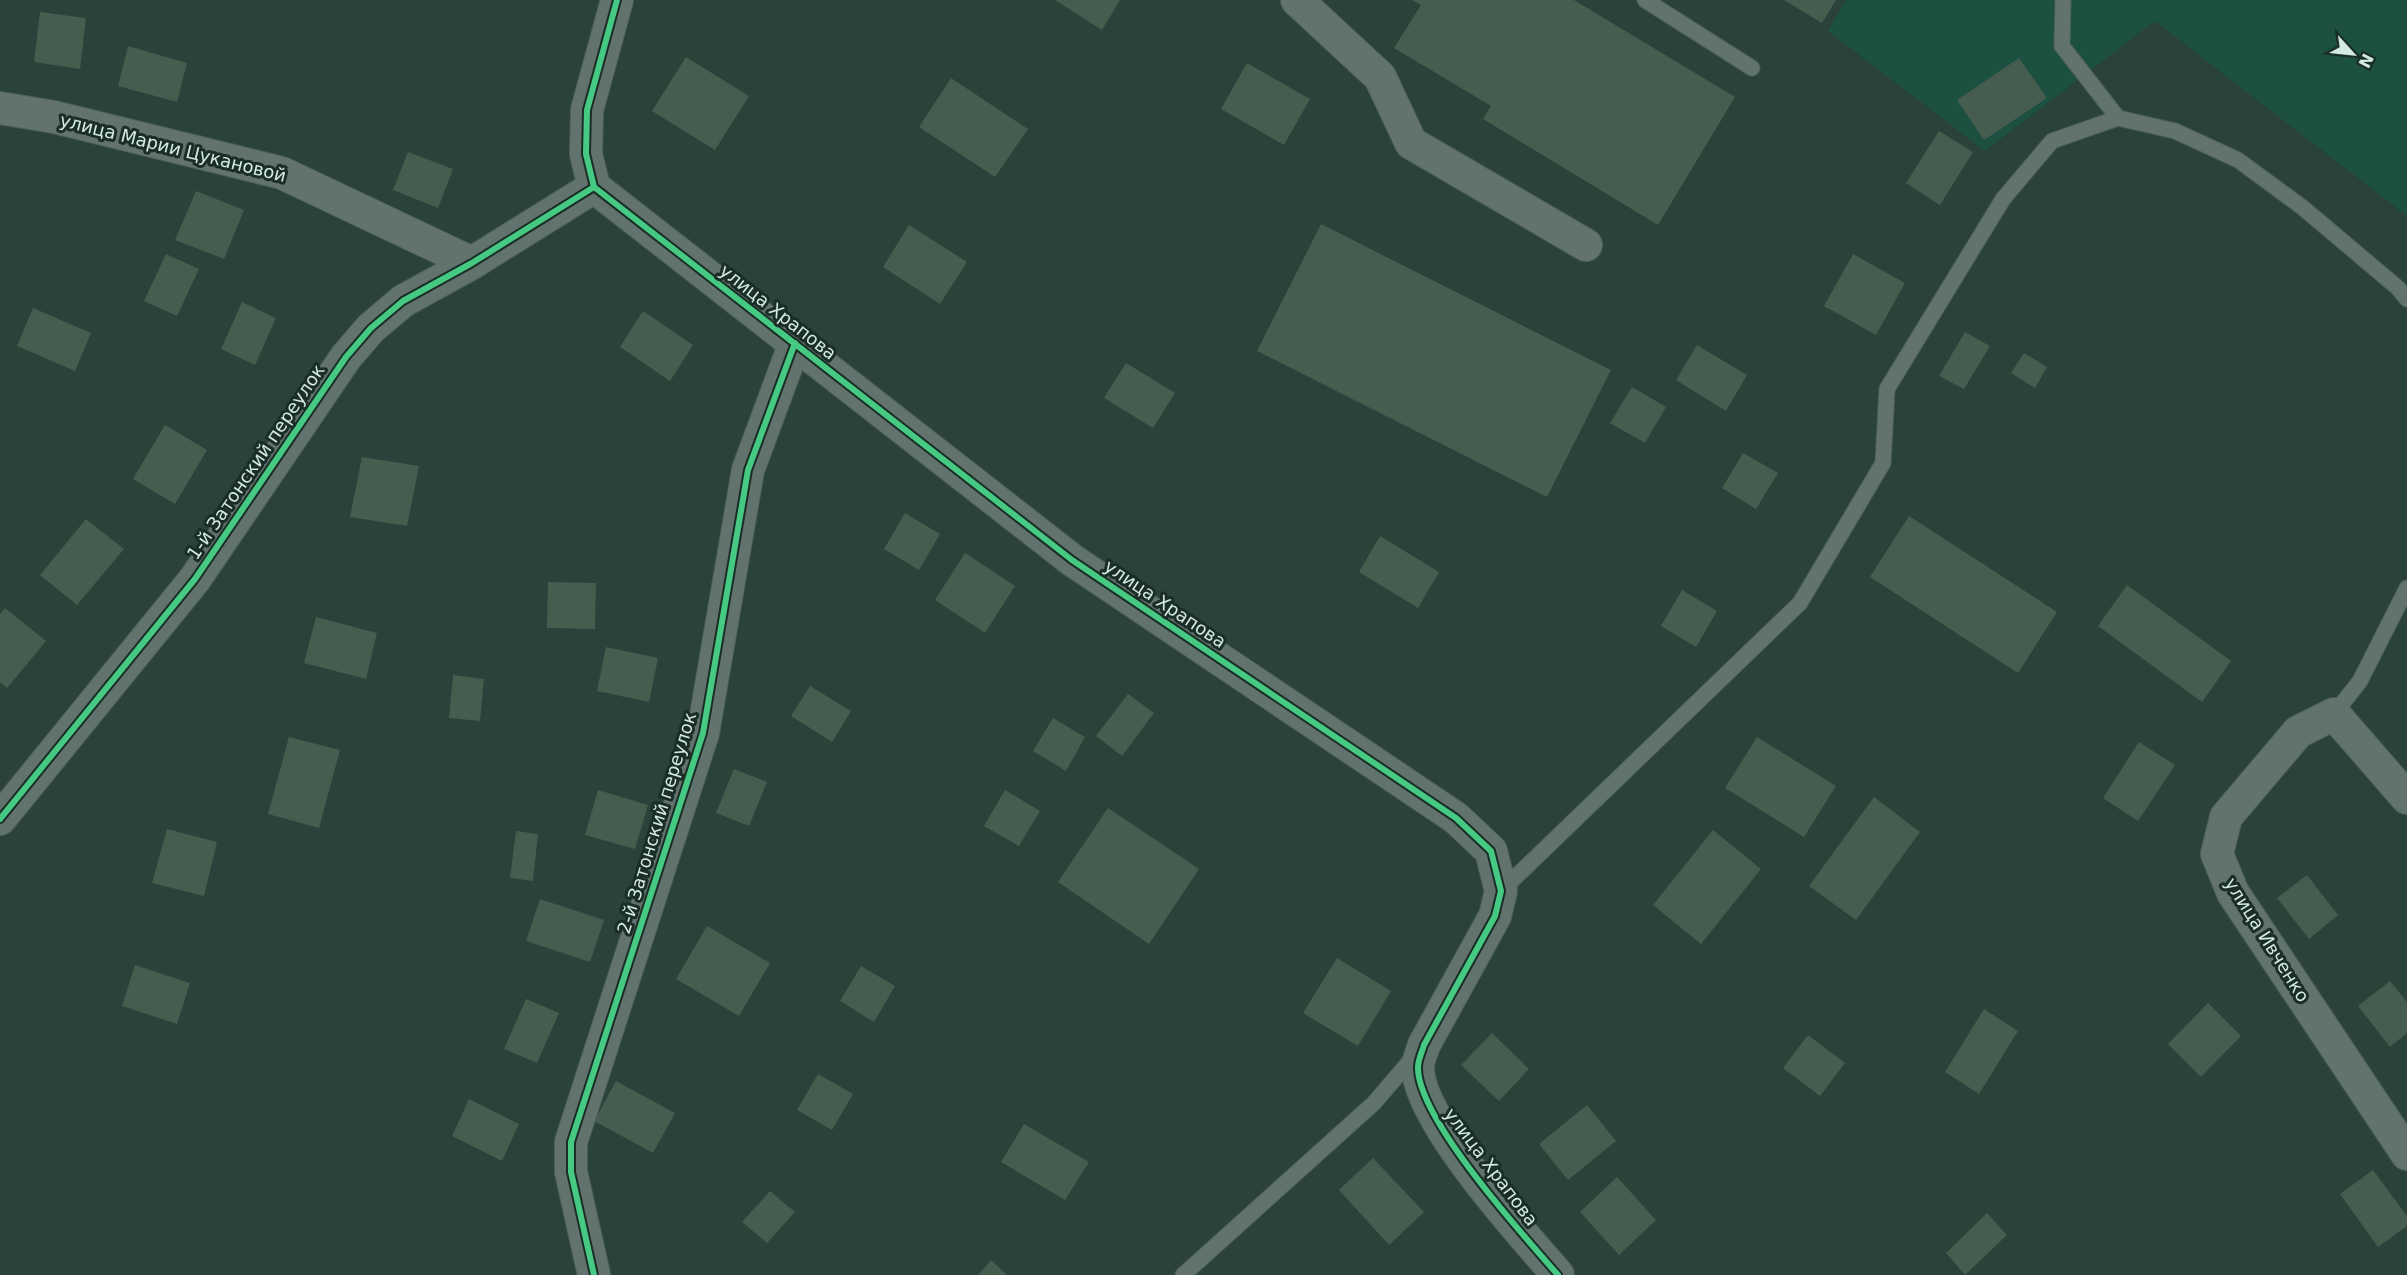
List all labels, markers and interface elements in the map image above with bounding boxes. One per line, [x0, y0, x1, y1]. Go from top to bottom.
north arrow [2323, 24, 2383, 84]
text: N [2354, 50, 2377, 71]
street label: улица Марии Цукановой [58, 109, 289, 186]
street label: улица Храпова [716, 260, 841, 364]
street label: 1-й Затонский переулок [182, 360, 329, 563]
street label: улица Храпова [1101, 555, 1230, 652]
street label: 2-й Затонский переулок [613, 709, 700, 936]
street label: улица Ивченко [2221, 874, 2314, 1006]
street label: улица Храпова [1440, 1104, 1543, 1230]

